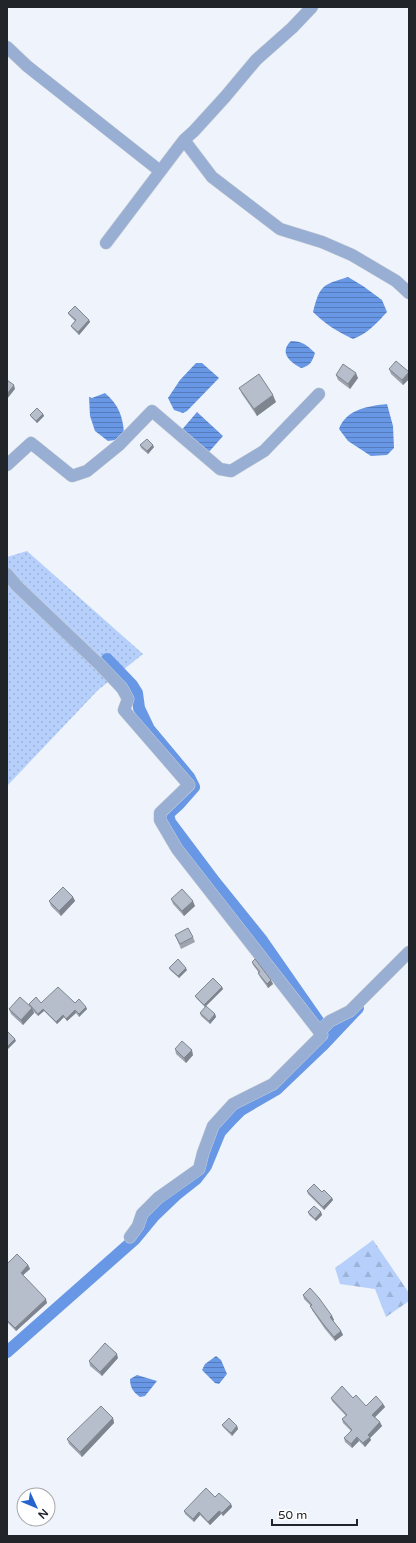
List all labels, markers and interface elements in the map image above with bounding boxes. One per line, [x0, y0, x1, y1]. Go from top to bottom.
north arrow [16, 1487, 56, 1527]
scale bar [272, 1501, 357, 1527]
text: N [35, 1506, 51, 1521]
text: 50 m [278, 1508, 307, 1522]

